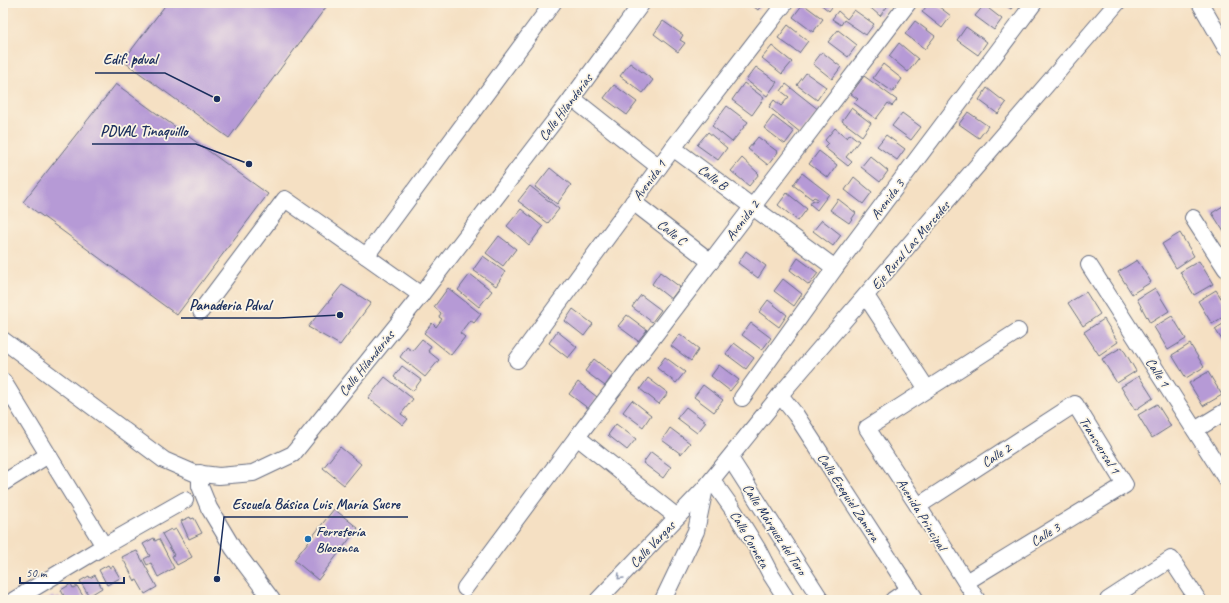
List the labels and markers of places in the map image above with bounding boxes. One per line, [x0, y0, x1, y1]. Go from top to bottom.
callout: Edif. pdval [95, 46, 165, 73]
callout: PDVAL Tinaquillo [92, 117, 196, 144]
callout: Panaderia Pdval [181, 291, 279, 318]
callout: Escuela Básica Luis María Sucre [224, 490, 408, 517]
place label: Ferretería Blocenca [316, 523, 367, 556]
marker: Ferretería Blocenca [303, 534, 313, 544]

